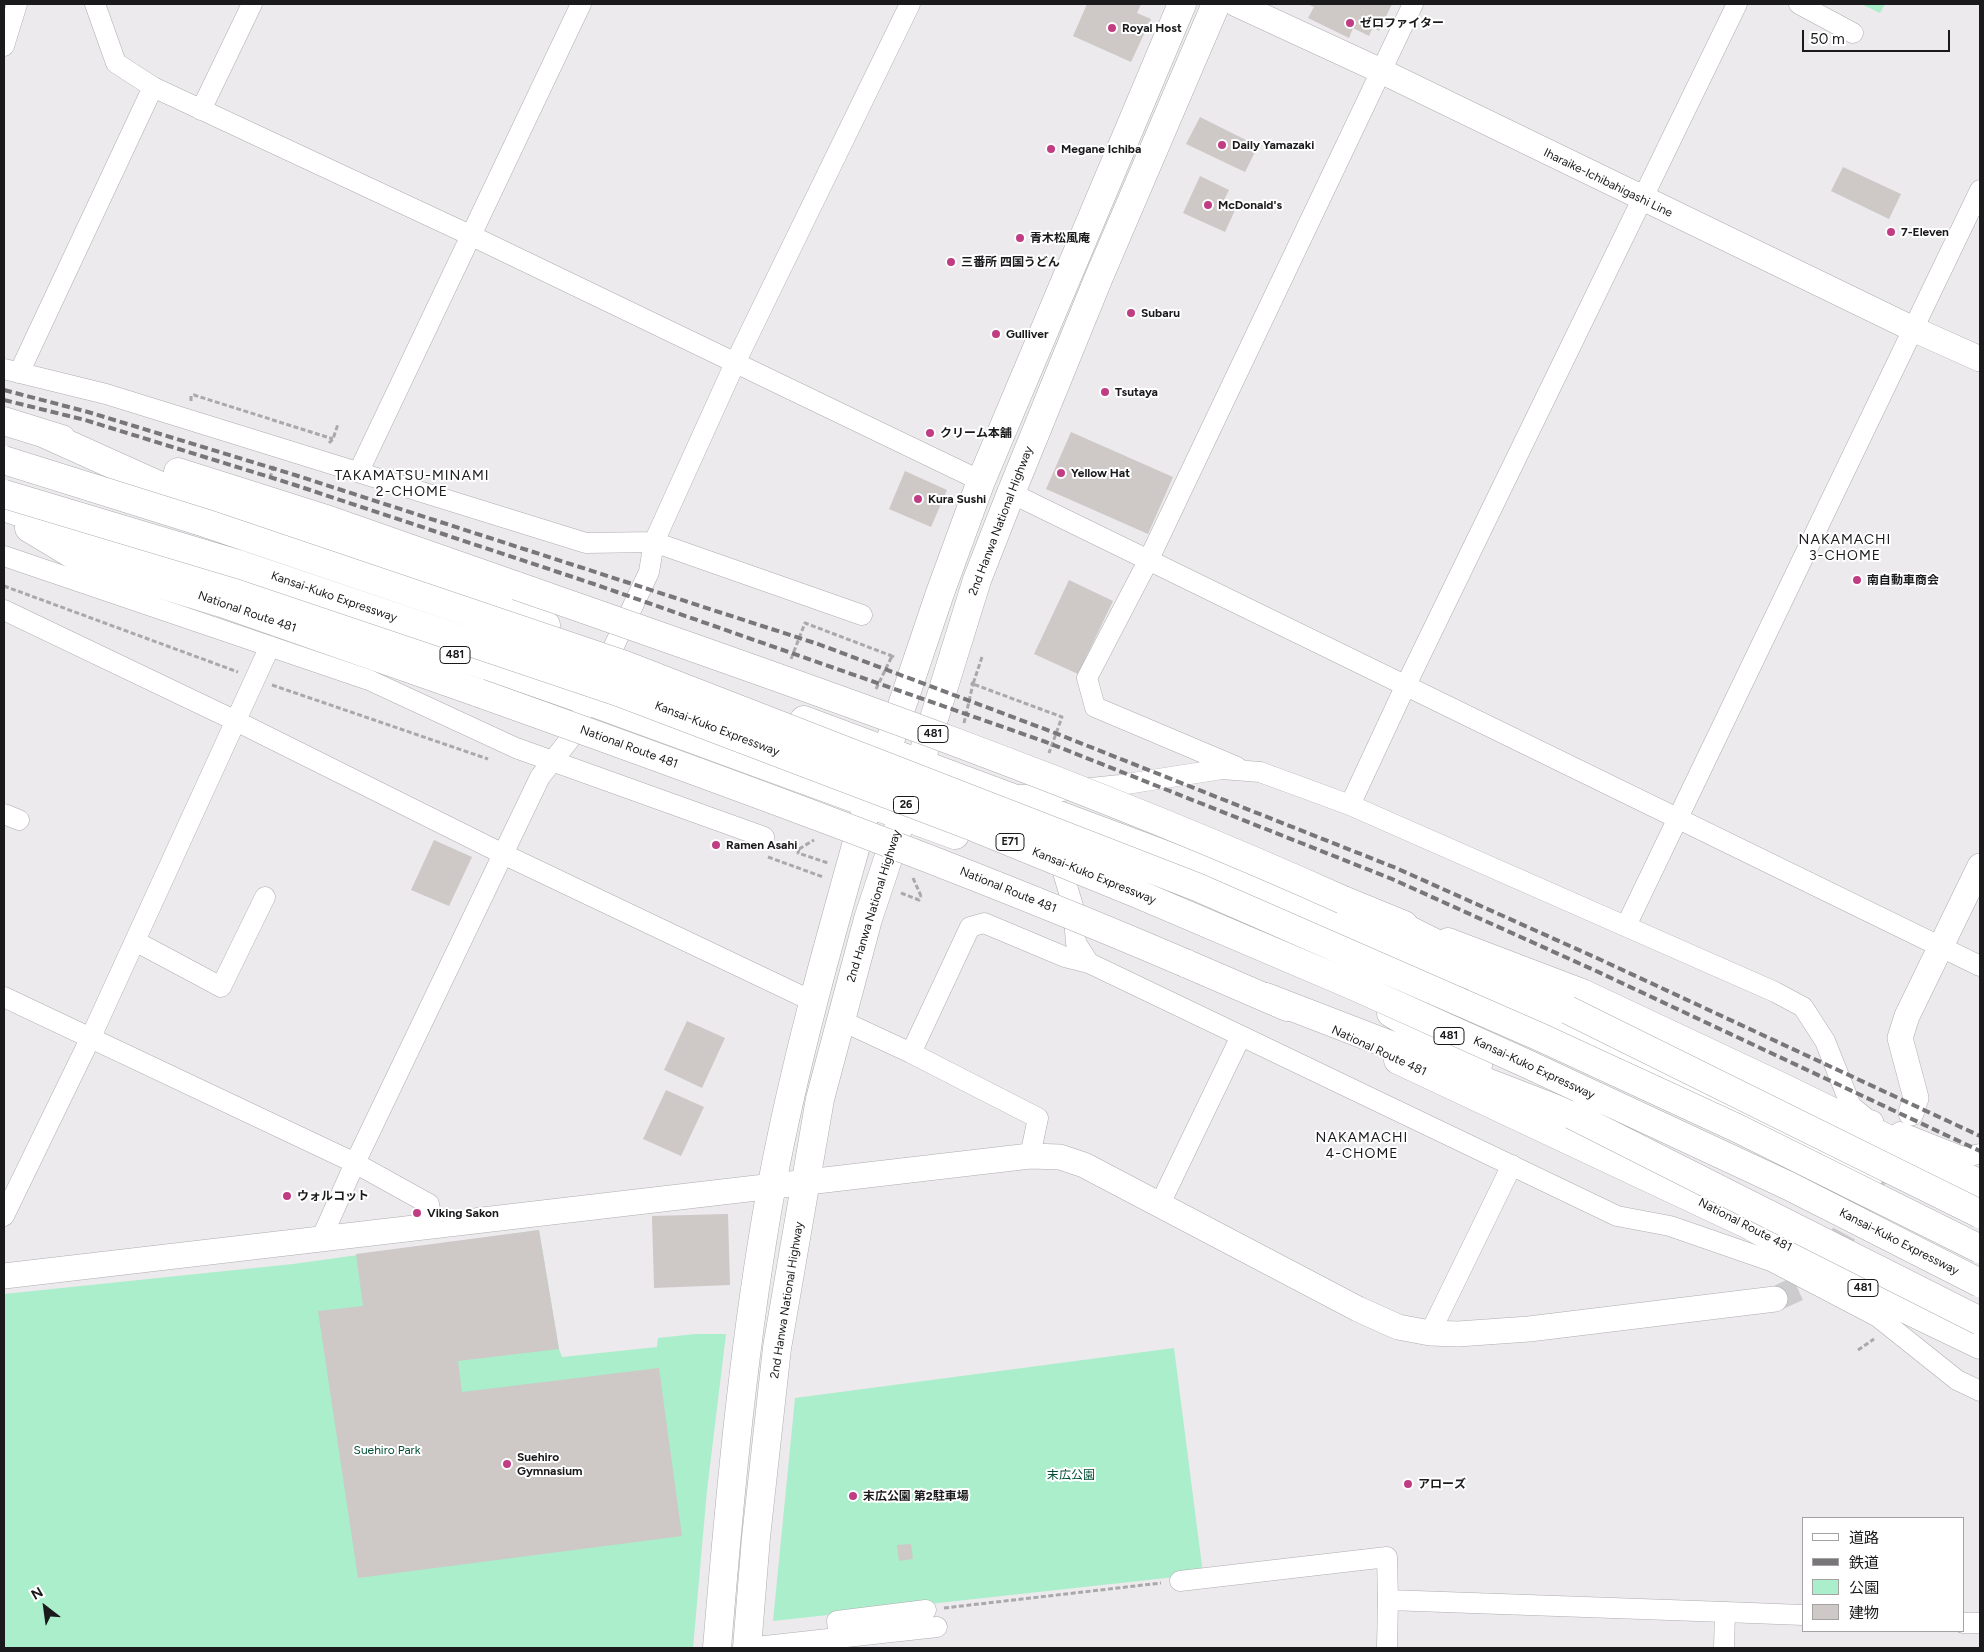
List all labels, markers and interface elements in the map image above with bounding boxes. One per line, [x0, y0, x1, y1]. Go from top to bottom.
place label: ゼロファイター [1360, 16, 1444, 30]
marker: ゼロファイター [1344, 17, 1356, 29]
scale bar [1804, 20, 1952, 52]
place label: Royal Host [1122, 21, 1182, 35]
marker: Royal Host [1106, 22, 1118, 34]
text: 50 m [1810, 30, 1845, 48]
place label: Daily Yamazaki [1232, 138, 1314, 152]
marker: Daily Yamazaki [1216, 139, 1228, 151]
place label: Megane Ichiba [1061, 142, 1141, 156]
marker: Megane Ichiba [1045, 143, 1057, 155]
street label: Iharaike-Ichibahigashi Line [1541, 145, 1675, 221]
place label: McDonald's [1218, 198, 1282, 212]
marker: McDonald's [1202, 199, 1214, 211]
place label: 7-Eleven [1901, 225, 1949, 239]
marker: 7-Eleven [1885, 226, 1897, 238]
place label: 青木松風庵 [1030, 231, 1090, 245]
marker: 青木松風庵 [1014, 232, 1026, 244]
place label: 三番所 四国うどん [961, 255, 1060, 269]
marker: 三番所 四国うどん [945, 256, 957, 268]
place label: Subaru [1141, 306, 1180, 320]
marker: Subaru [1125, 307, 1137, 319]
place label: Gulliver [1006, 327, 1048, 341]
marker: Gulliver [990, 328, 1002, 340]
place label: Tsutaya [1115, 385, 1158, 399]
marker: Tsutaya [1099, 386, 1111, 398]
place label: クリーム本舗 [940, 426, 1012, 440]
marker: クリーム本舗 [924, 427, 936, 439]
street label: 2nd Hanwa National Highway [966, 444, 1036, 598]
place label: Yellow Hat [1071, 466, 1130, 480]
marker: Yellow Hat [1055, 467, 1067, 479]
district label: TAKAMATSU-MINAMI 2-CHOME [332, 468, 492, 501]
place label: Kura Sushi [928, 492, 986, 506]
marker: Kura Sushi [912, 493, 924, 505]
district label: NAKAMACHI 3-CHOME [1797, 532, 1893, 564]
street label: Kansai-Kuko Expressway [269, 569, 399, 625]
place label: 南自動車商会 [1867, 573, 1939, 587]
marker: 南自動車商会 [1851, 574, 1863, 586]
street label: National Route 481 [196, 588, 298, 636]
road number: 481 [440, 646, 470, 664]
street label: Kansai-Kuko Expressway [653, 699, 781, 759]
street label: National Route 481 [578, 723, 680, 771]
road number: 481 [918, 726, 948, 742]
road number: 26 [894, 796, 918, 814]
street label: 2nd Hanwa National Highway [844, 828, 904, 984]
road number: E71 [996, 834, 1024, 850]
place label: Ramen Asahi [726, 838, 797, 852]
marker: Ramen Asahi [710, 839, 722, 851]
street label: Kansai-Kuko Expressway [1030, 845, 1158, 907]
street label: National Route 481 [958, 864, 1058, 916]
street label: National Route 481 [1329, 1023, 1429, 1079]
road number: 481 [1434, 1028, 1464, 1044]
street label: Kansai-Kuko Expressway [1471, 1033, 1597, 1103]
district label: NAKAMACHI 4-CHOME [1314, 1130, 1410, 1162]
place label: ウォルコット [297, 1189, 369, 1203]
marker: ウォルコット [281, 1190, 293, 1202]
street label: National Route 481 [1696, 1195, 1794, 1255]
place label: Viking Sakon [427, 1206, 499, 1220]
street label: Kansai-Kuko Expressway [1837, 1206, 1961, 1278]
marker: Viking Sakon [411, 1207, 423, 1219]
street label: 2nd Hanwa National Highway [767, 1221, 807, 1379]
road number: 481 [1848, 1280, 1878, 1296]
park label: Suehiro Park [354, 1443, 420, 1457]
place label: Suehiro Gymnasium [517, 1450, 583, 1478]
marker: Suehiro Gymnasium [501, 1458, 513, 1470]
park label: 末広公園 [1047, 1468, 1095, 1482]
place label: アローズ [1418, 1477, 1466, 1491]
marker: アローズ [1402, 1478, 1414, 1490]
place label: 末広公園 第2駐車場 [863, 1489, 969, 1503]
marker: 末広公園 第2駐車場 [847, 1490, 859, 1502]
legend [1802, 1517, 1964, 1632]
text: 道路 [1849, 1529, 1879, 1547]
text: 鉄道 [1849, 1554, 1879, 1572]
text: 公園 [1849, 1579, 1879, 1597]
north arrow [20, 1582, 70, 1632]
text: N [28, 1584, 46, 1604]
text: 建物 [1849, 1604, 1879, 1622]

